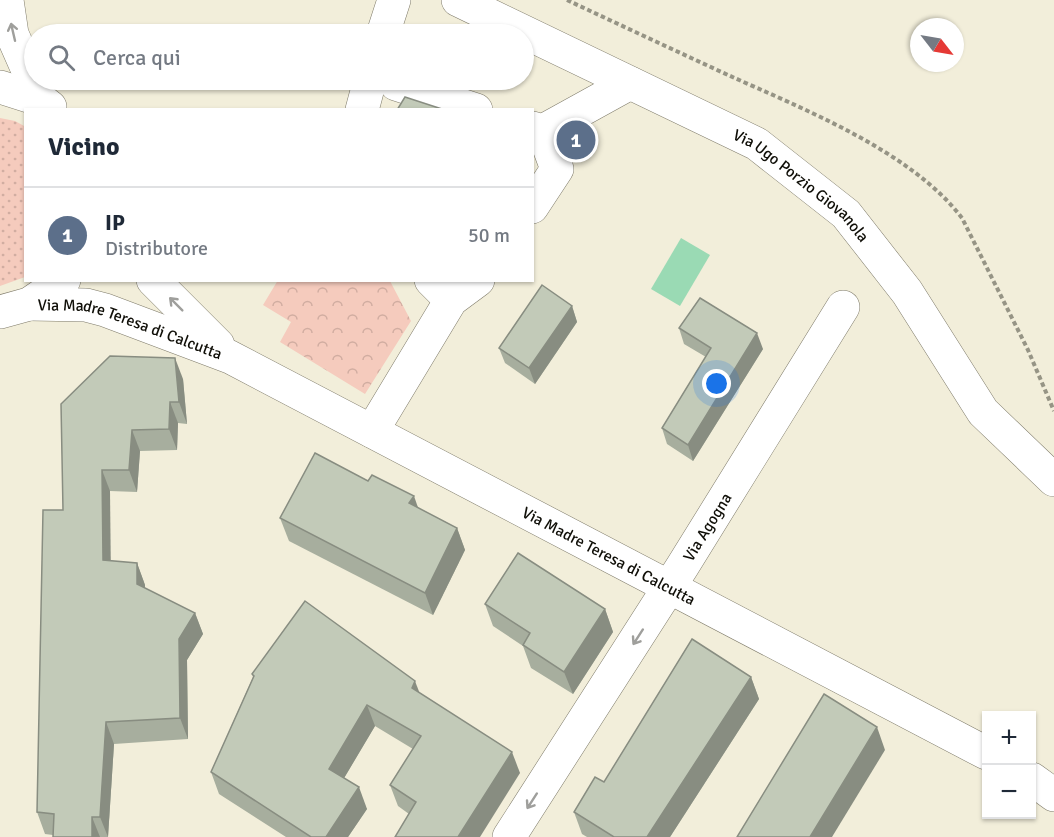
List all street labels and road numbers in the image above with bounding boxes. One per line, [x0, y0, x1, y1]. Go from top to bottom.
street label: Via Ugo Porzio Giovanola [730, 125, 873, 246]
street label: Via Madre Teresa di Calcutta [37, 295, 225, 364]
street label: Via Agogna [679, 489, 737, 565]
street label: Via Madre Teresa di Calcutta [518, 503, 699, 610]

